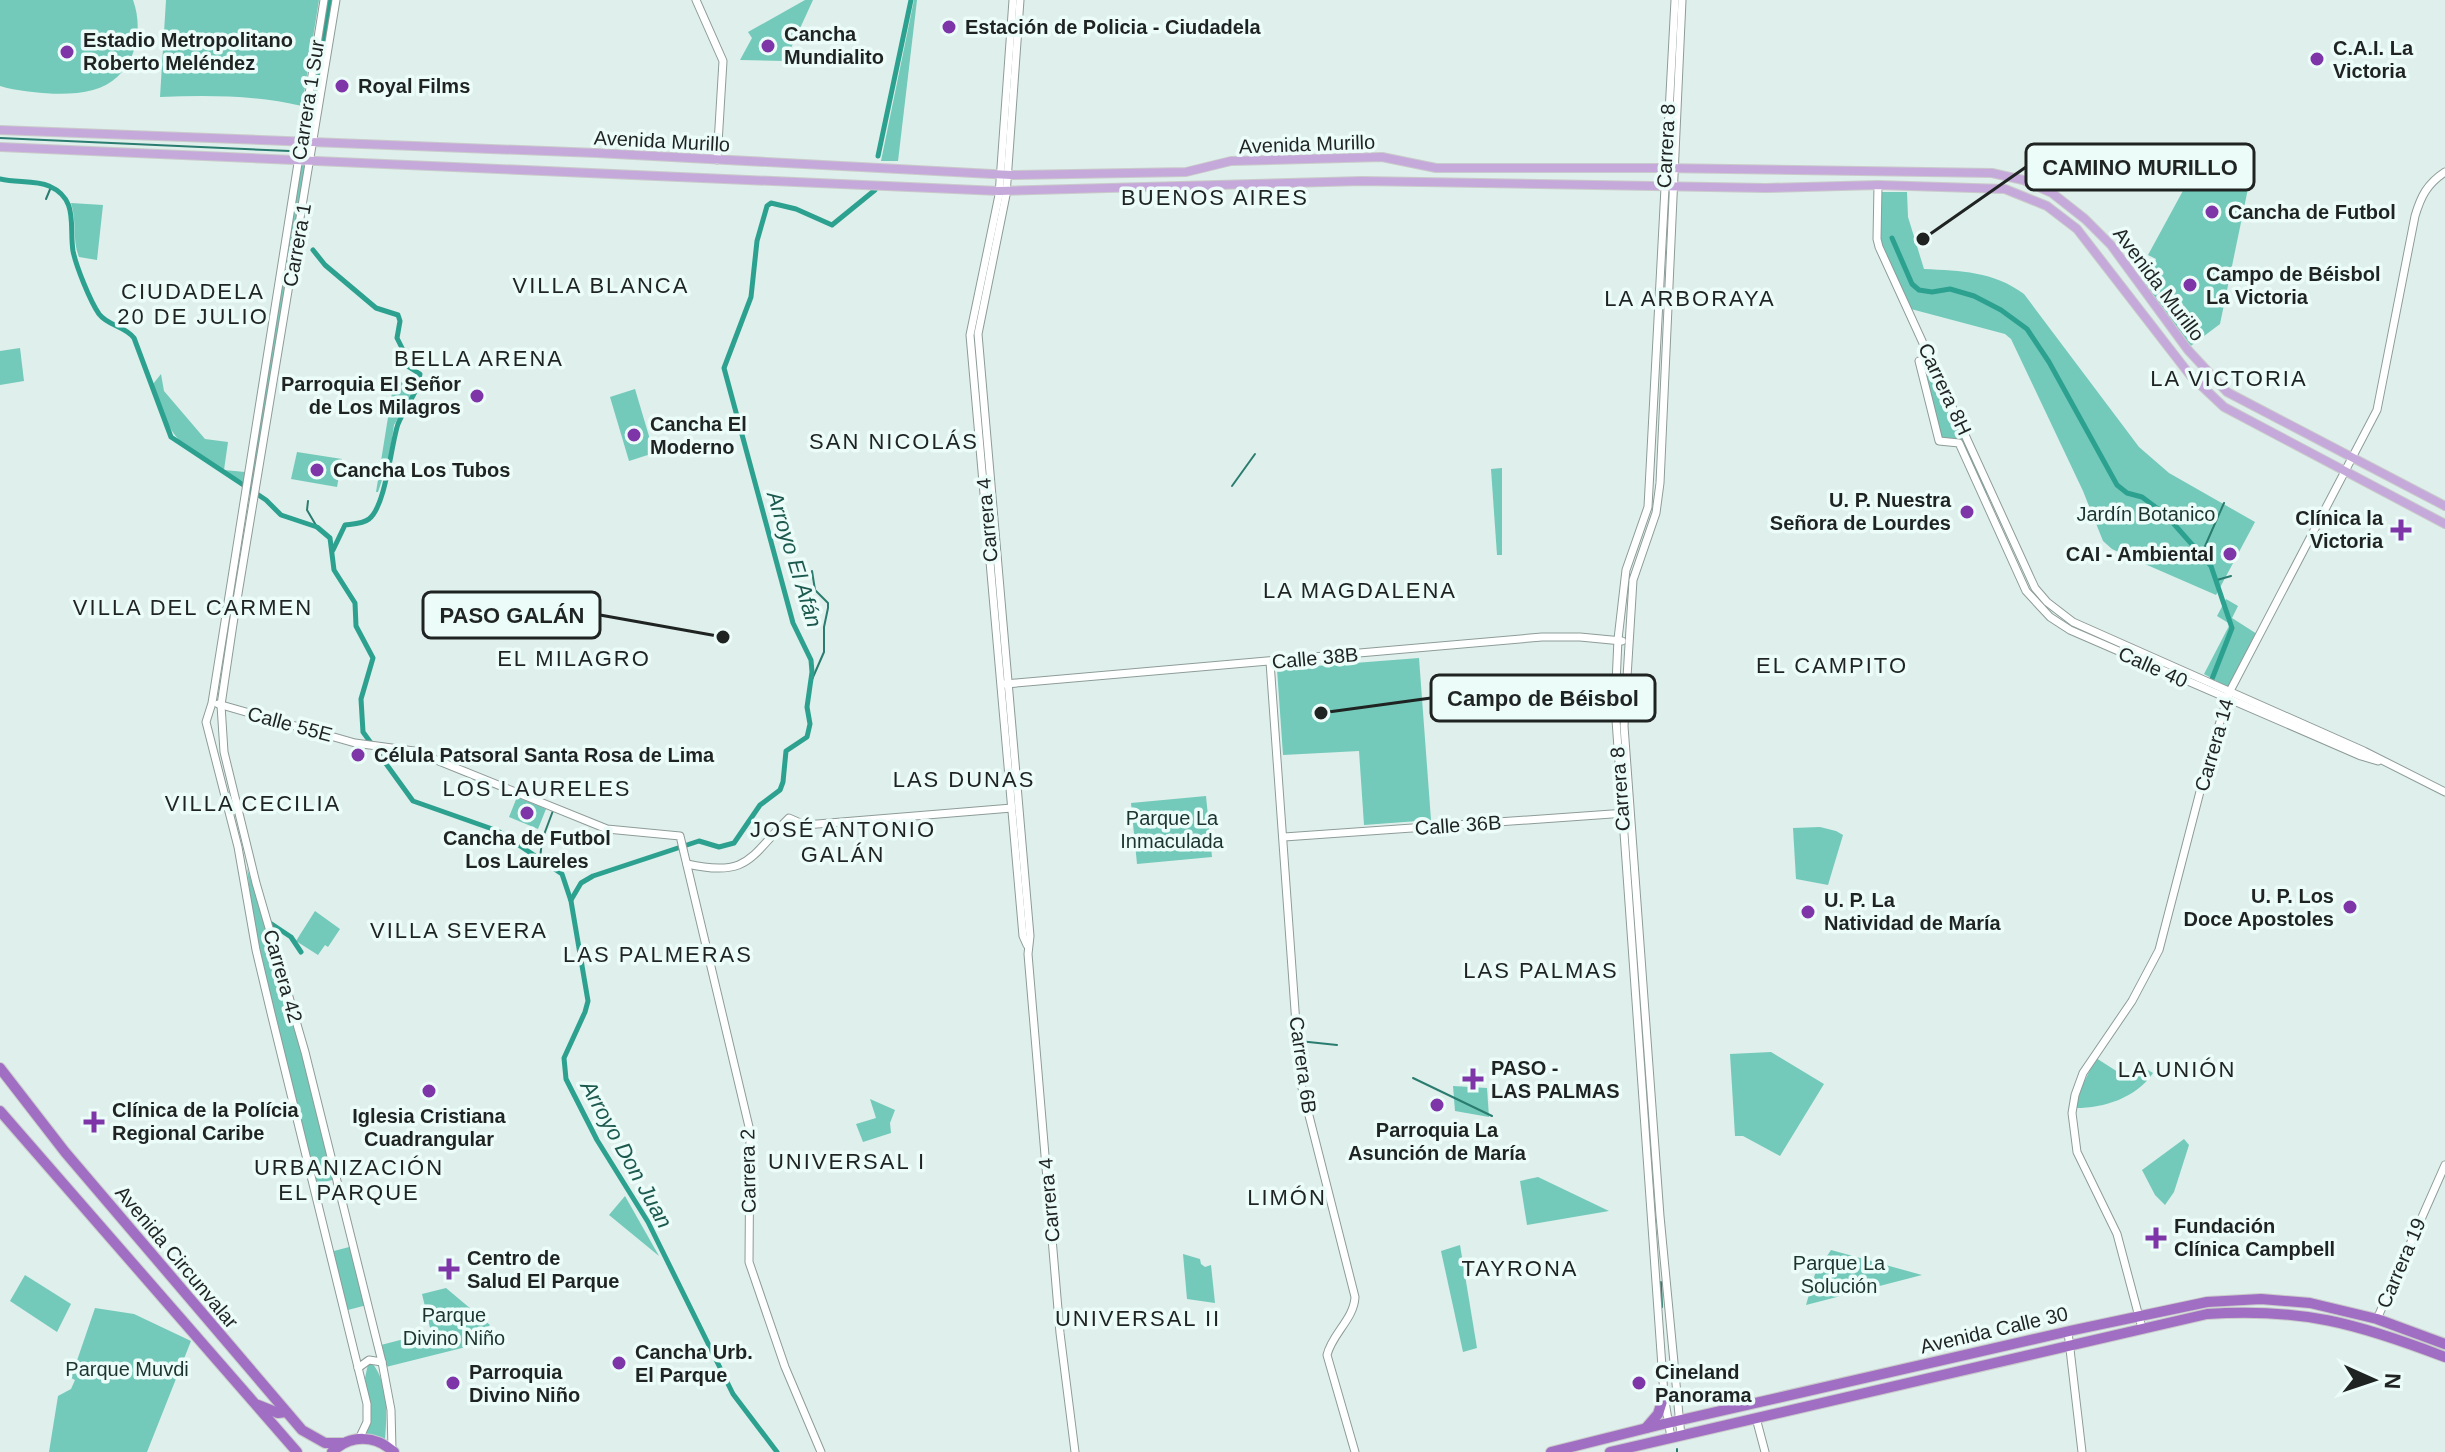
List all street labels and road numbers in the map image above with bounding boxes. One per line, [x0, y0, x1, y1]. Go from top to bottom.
street label: Carrera 1 Sur [288, 38, 328, 162]
street label: Carrera 8 [1653, 103, 1679, 189]
street label: Avenida Murillo [593, 126, 731, 156]
street label: Avenida Murillo [1238, 131, 1376, 157]
street label: Carrera 1 [279, 201, 315, 289]
street label: Avenida Murillo [2109, 223, 2209, 345]
street label: Carrera 8H [1914, 340, 1976, 438]
street label: Carrera 4 [972, 477, 1002, 563]
street label: Calle 40 [2115, 642, 2191, 692]
street label: Calle 38B [1271, 643, 1359, 673]
street label: Carrera 14 [2190, 696, 2238, 794]
street label: Calle 55E [245, 702, 335, 746]
street label: Carrera 8 [1606, 746, 1634, 832]
street label: Calle 36B [1414, 811, 1502, 839]
street label: Carrera 42 [259, 927, 307, 1025]
street label: Carrera 6B [1285, 1015, 1321, 1115]
street label: Carrera 2 [736, 1129, 760, 1213]
street label: Carrera 4 [1034, 1157, 1064, 1243]
street label: Avenida Circunvalar [111, 1182, 243, 1333]
street label: Carrera 19 [2372, 1215, 2430, 1311]
street label: Avenida Calle 30 [1918, 1302, 2070, 1358]

